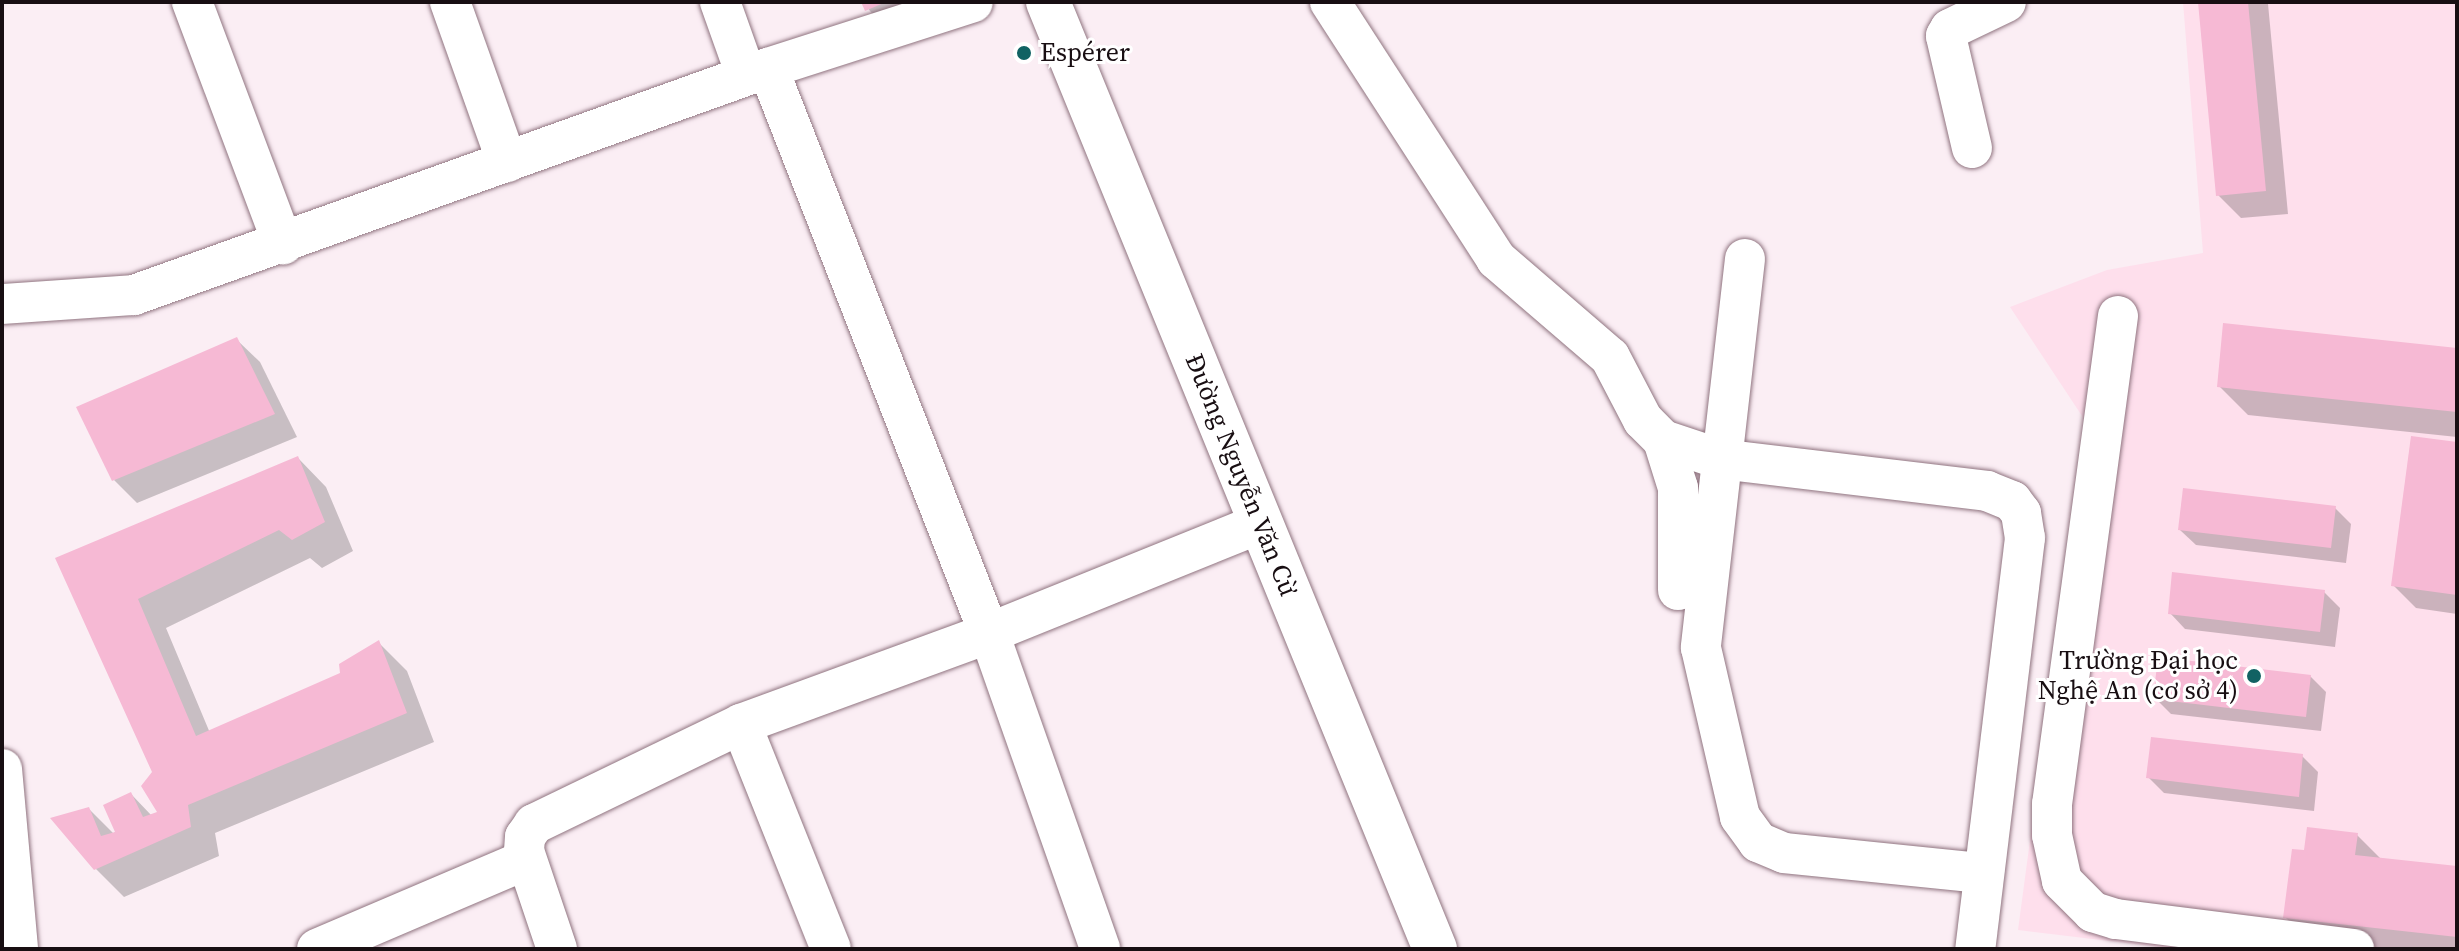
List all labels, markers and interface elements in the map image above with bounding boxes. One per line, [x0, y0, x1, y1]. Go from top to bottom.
place label: Espérer [1040, 37, 1130, 69]
marker: Espérer [1015, 44, 1033, 62]
street label: Đường Nguyễn Văn Cừ [1178, 349, 1304, 601]
place label: Trường Đại học Nghệ An (cơ sở 4) [2038, 645, 2238, 706]
marker: Trường Đại học Nghệ An (cơ sở 4) [2245, 667, 2263, 685]

